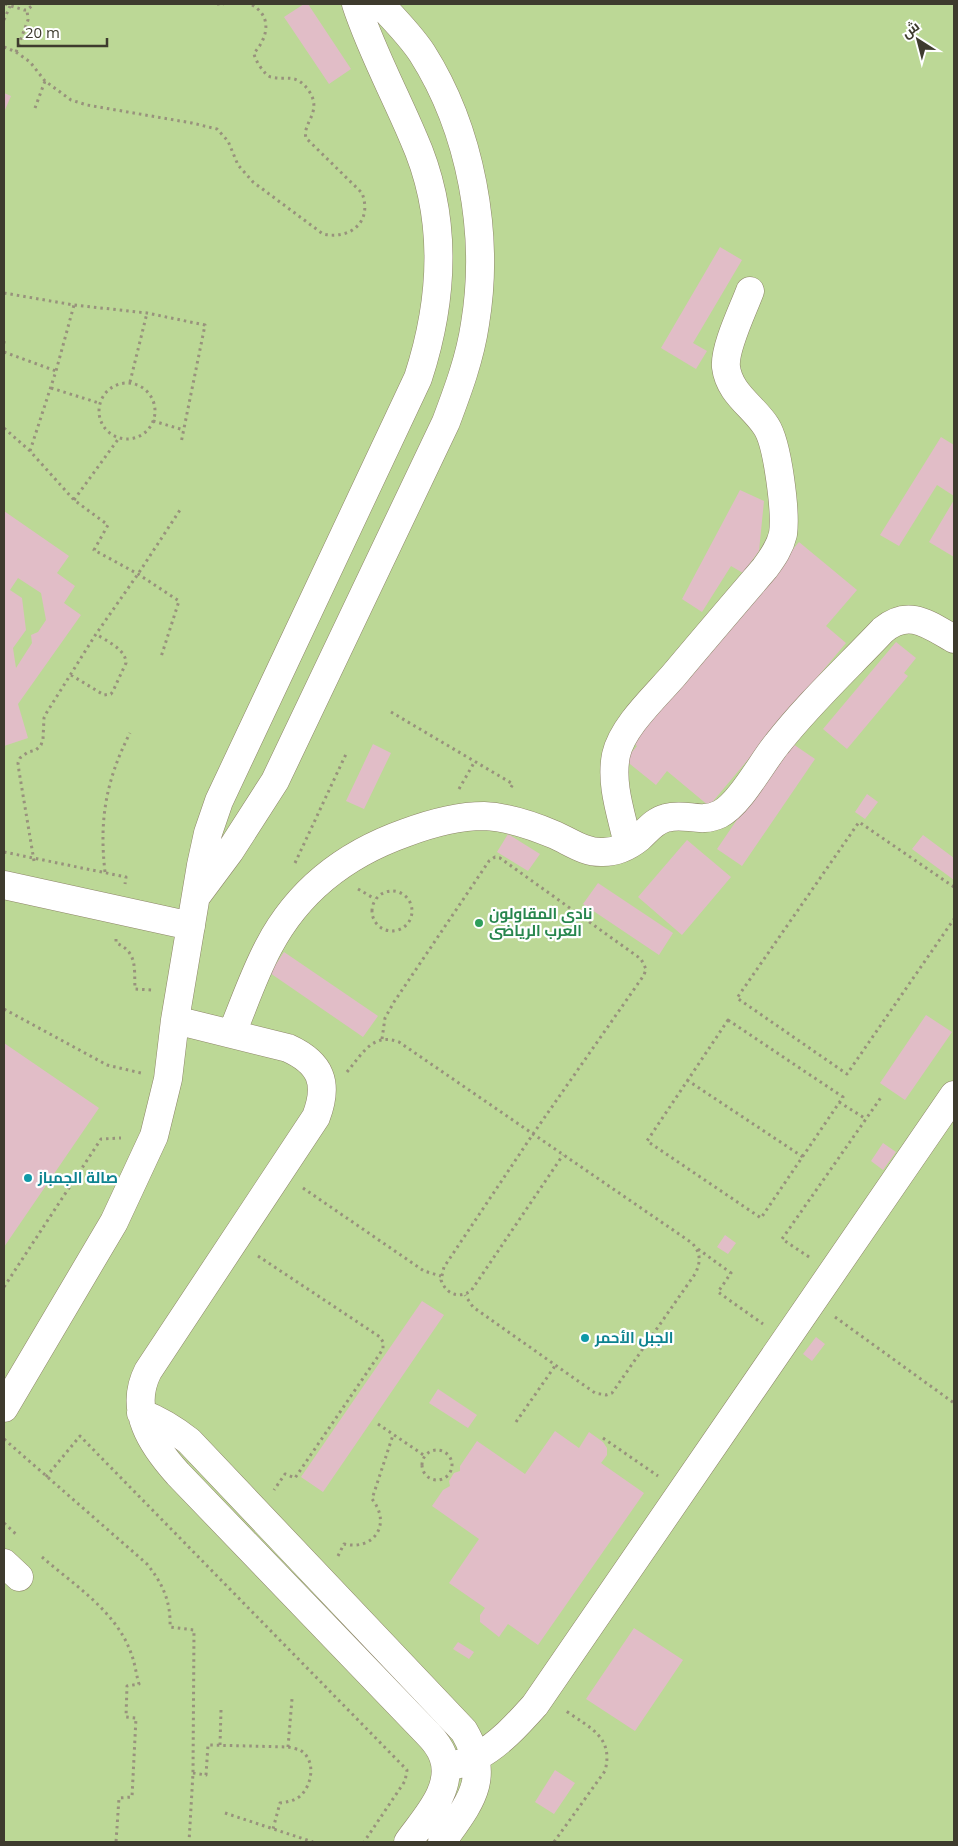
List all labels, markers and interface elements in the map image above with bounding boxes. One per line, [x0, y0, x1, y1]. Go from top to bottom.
scale bar [18, 15, 106, 47]
north arrow [893, 15, 943, 65]
text: ش [897, 16, 923, 42]
text: 20 m [25, 22, 60, 42]
place label: نادى المقاولون العرب الرياضى [489, 903, 593, 940]
marker: نادى المقاولون العرب الرياضى [473, 917, 485, 929]
place label: صالة الجمباز [37, 1167, 118, 1187]
marker: صالة الجمباز [22, 1172, 34, 1184]
place label: الجبل الأحمر [594, 1327, 674, 1347]
marker: الجبل الأحمر [579, 1332, 591, 1344]

